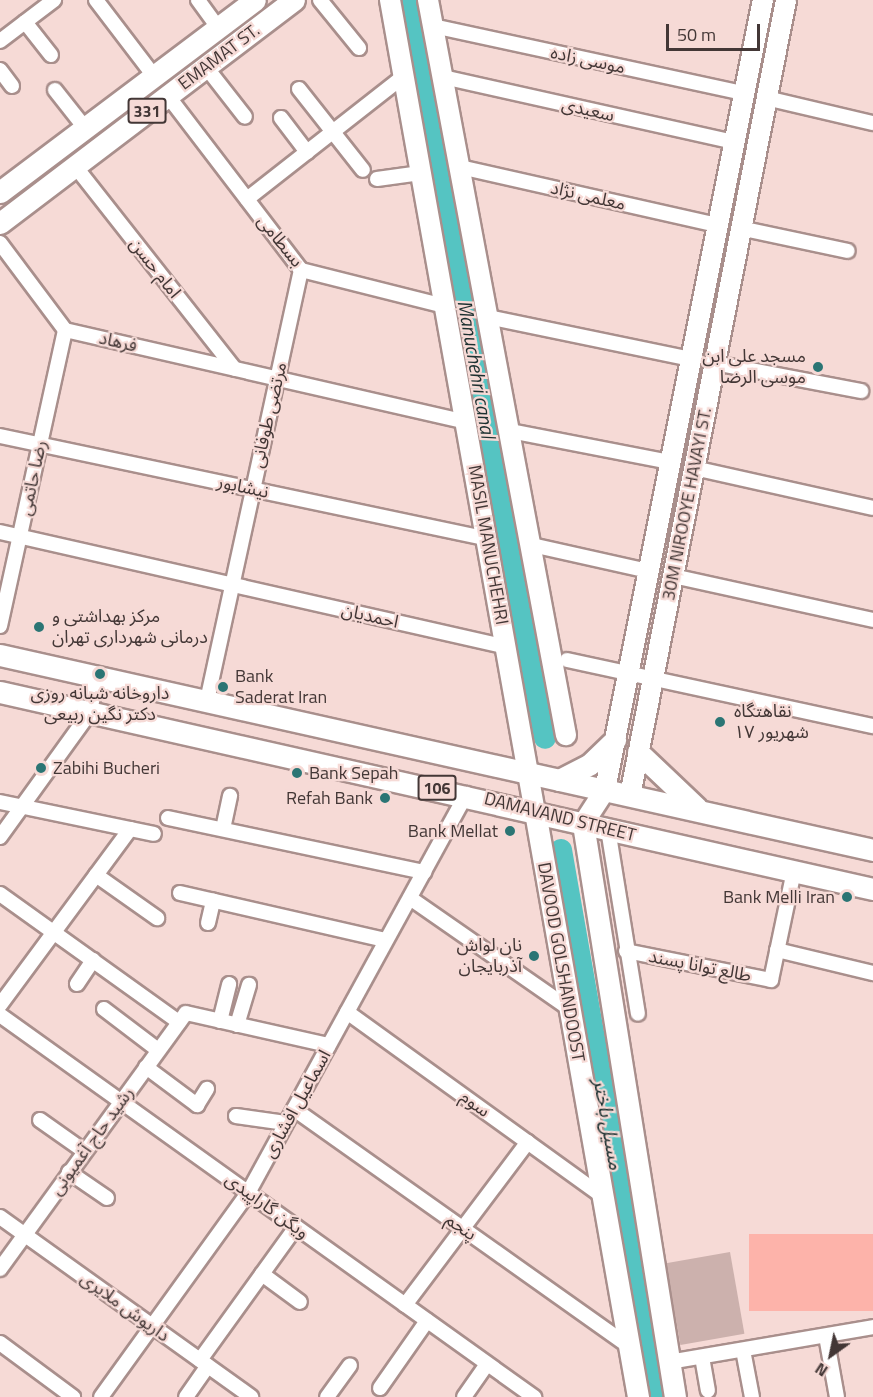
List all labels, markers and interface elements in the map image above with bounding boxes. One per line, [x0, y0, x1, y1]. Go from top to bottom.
scale bar [669, 12, 764, 50]
street label: EMAMAT ST. [174, 19, 264, 95]
text: 50 m [677, 21, 716, 48]
street label: موسی زاده [549, 42, 627, 78]
street label: سعیدی [560, 93, 616, 127]
road number: 331 [128, 98, 166, 124]
street label: معلمی نژاد [548, 177, 628, 215]
street label: بسطامی [252, 211, 308, 271]
street label: امام حسن [125, 234, 185, 302]
water label: Manuchehri canal [453, 298, 501, 440]
street label: فرهاد [97, 327, 139, 357]
place label: مسجد علی ابن موسی الرضا [702, 346, 806, 388]
street label: مرتضی طوفانی [246, 360, 292, 470]
marker: مسجد علی ابن موسی الرضا [811, 360, 825, 374]
street label: 30M NIROOYE HAVAYI ST. [658, 406, 716, 602]
street label: رضا حاتمی [14, 438, 52, 518]
street label: MASIL MANUCHEHRI [463, 464, 513, 626]
street label: نیشابور [215, 471, 271, 503]
street label: احمدیان [339, 599, 401, 633]
place label: مرکز بهداشتی و درمانی شهرداری تهران [52, 606, 208, 648]
marker: مرکز بهداشتی و درمانی شهرداری تهران [30, 618, 48, 636]
place label: Bank Saderat Iran [235, 666, 327, 708]
marker: داروخانه شبانه روزی دکتر نگین ربیعی [93, 667, 107, 681]
marker: Bank Saderat Iran [216, 680, 230, 694]
place label: داروخانه شبانه روزی دکتر نگین ربیعی [31, 683, 169, 726]
place label: نقاهتگاه ۱۷ شهریور [734, 701, 809, 744]
marker: نقاهتگاه ۱۷ شهریور [711, 713, 729, 731]
place label: Zabihi Bucheri [53, 757, 160, 779]
marker: Zabihi Bucheri [34, 761, 48, 775]
place label: Bank Sepah [309, 762, 398, 784]
marker: Bank Sepah [290, 766, 304, 780]
road number: 106 [418, 775, 456, 801]
place label: Refah Bank [286, 787, 373, 809]
street label: DAMAVAND STREET [482, 788, 638, 846]
marker: Refah Bank [378, 791, 392, 805]
place label: Bank Mellat [408, 820, 498, 842]
marker: Bank Mellat [503, 824, 517, 838]
street label: DAVOOD GOLSHANDOOST [533, 861, 589, 1063]
place label: Bank Melli Iran [723, 886, 835, 908]
marker: Bank Melli Iran [840, 890, 854, 904]
place label: نان لواش آذربایجان [456, 935, 522, 978]
street label: طالع توانا پسند [647, 945, 753, 987]
marker: نان لواش آذربایجان [527, 949, 541, 963]
street label: اسماعیل افشاری [258, 1046, 336, 1162]
water label: مسیل باختر [589, 1076, 629, 1172]
street label: رشید حاج آغمیونی [45, 1083, 139, 1199]
street label: سوم [456, 1086, 494, 1122]
street label: ویگن گاراپیدی [221, 1168, 313, 1244]
street label: پنجم [441, 1209, 481, 1245]
street label: داریوش ملایری [76, 1267, 174, 1347]
north arrow [801, 1325, 861, 1385]
text: N [810, 1357, 832, 1383]

